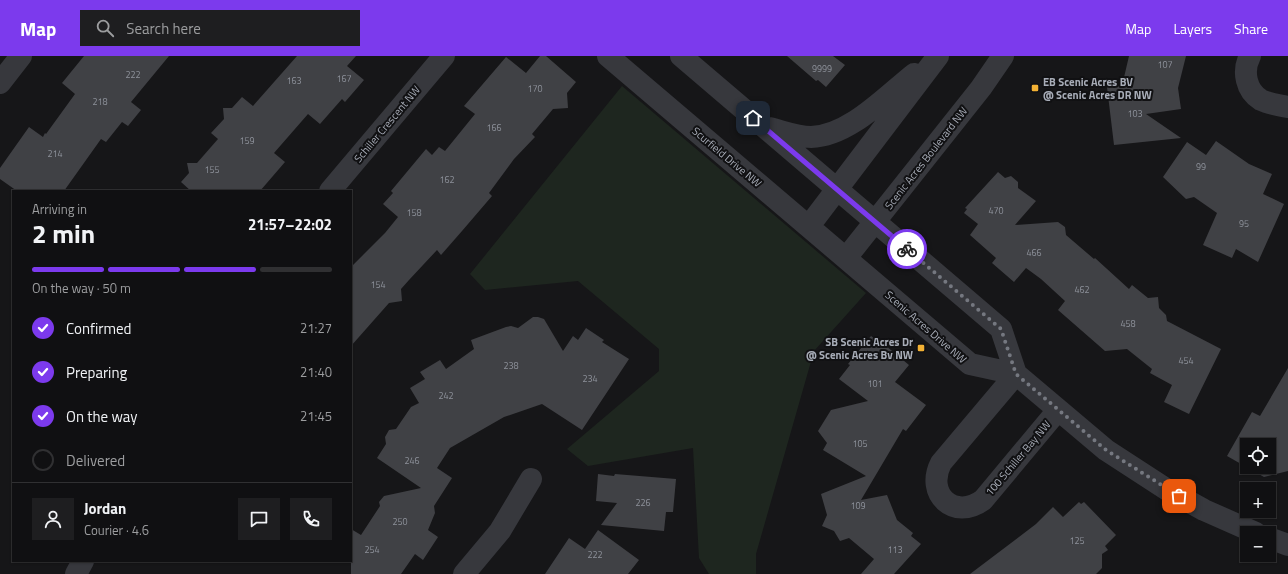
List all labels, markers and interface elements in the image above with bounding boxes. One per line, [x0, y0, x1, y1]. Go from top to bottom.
search box [80, 10, 360, 46]
text: Map [20, 14, 56, 43]
icon: search [94, 17, 116, 39]
text: Search here [126, 17, 201, 40]
text: Map [1125, 18, 1151, 39]
text: Layers [1173, 18, 1212, 39]
text: Share [1234, 18, 1268, 39]
house number: 107 [1157, 58, 1173, 71]
house number: 9999 [812, 62, 832, 75]
house number: 222 [125, 68, 141, 81]
house number: 167 [336, 72, 352, 85]
house number: 163 [286, 74, 302, 87]
place label: EB Scenic Acres BV @ Scenic Acres DR NW [1043, 74, 1152, 103]
street label: Schiller Crescent NW [350, 82, 424, 166]
house number: 170 [527, 82, 543, 95]
marker: EB Scenic Acres BV @ Scenic Acres DR NW [1030, 83, 1040, 93]
house number: 218 [92, 95, 108, 108]
pin [736, 101, 770, 135]
street label: Scenic Acres Boulevard NW [881, 103, 971, 213]
icon: home [742, 107, 764, 129]
house number: 103 [1127, 107, 1143, 120]
house number: 166 [486, 121, 502, 134]
street label: Scurfield Drive NW [689, 123, 765, 191]
house number: 159 [239, 134, 255, 147]
house number: 214 [47, 147, 63, 160]
house number: 99 [1196, 160, 1206, 173]
house number: 155 [204, 163, 220, 176]
house number: 162 [439, 173, 455, 186]
text: Arriving in [32, 199, 87, 219]
house number: 470 [988, 204, 1004, 217]
house number: 158 [406, 206, 422, 219]
text: 21:57–22:02 [248, 213, 332, 236]
text: 2 min [32, 214, 95, 253]
house number: 95 [1239, 217, 1249, 230]
courier [887, 229, 927, 269]
icon: bike [896, 238, 918, 260]
house number: 466 [1026, 246, 1042, 259]
text: On the way · 50 m [32, 278, 131, 298]
house number: 154 [370, 278, 386, 291]
house number: 462 [1074, 283, 1090, 296]
street label: Scenic Acres Drive NW [882, 287, 970, 367]
icon: check [32, 317, 54, 339]
text: Confirmed [66, 317, 131, 340]
house number: 458 [1120, 317, 1136, 330]
text: 21:27 [300, 318, 332, 338]
place label: SB Scenic Acres Dr @ Scenic Acres Bv NW [806, 334, 914, 363]
marker: SB Scenic Acres Dr @ Scenic Acres Bv NW [916, 343, 926, 353]
house number: 454 [1178, 354, 1194, 367]
house number: 238 [503, 359, 519, 372]
icon: check [32, 361, 54, 383]
text: Preparing [66, 361, 127, 384]
text: 21:40 [300, 362, 332, 382]
house number: 234 [582, 372, 598, 385]
house number: 101 [867, 377, 883, 390]
house number: 242 [438, 389, 454, 402]
icon: check [32, 405, 54, 427]
text: On the way [66, 405, 138, 428]
text: 21:45 [300, 406, 332, 426]
street label: 100 Schiller Bay NW [982, 417, 1054, 499]
house number: 105 [852, 437, 868, 450]
map controls [1240, 438, 1276, 562]
button: locate [1240, 438, 1276, 474]
text: Delivered [66, 449, 125, 472]
house number: 246 [404, 454, 420, 467]
pin [1162, 479, 1196, 513]
button: + [1240, 482, 1276, 518]
icon: bag [1168, 485, 1190, 507]
house number: 226 [635, 496, 651, 509]
text: Jordan [84, 497, 126, 520]
button: person [32, 498, 74, 540]
button: chat [238, 498, 280, 540]
button: phone [290, 498, 332, 540]
house number: 109 [850, 499, 866, 512]
house number: 250 [392, 515, 408, 528]
text: Courier · 4.6 [84, 520, 149, 540]
button: − [1240, 526, 1276, 562]
house number: 125 [1069, 534, 1085, 547]
house number: 254 [364, 543, 380, 556]
house number: 113 [887, 543, 903, 556]
house number: 222 [587, 548, 603, 561]

